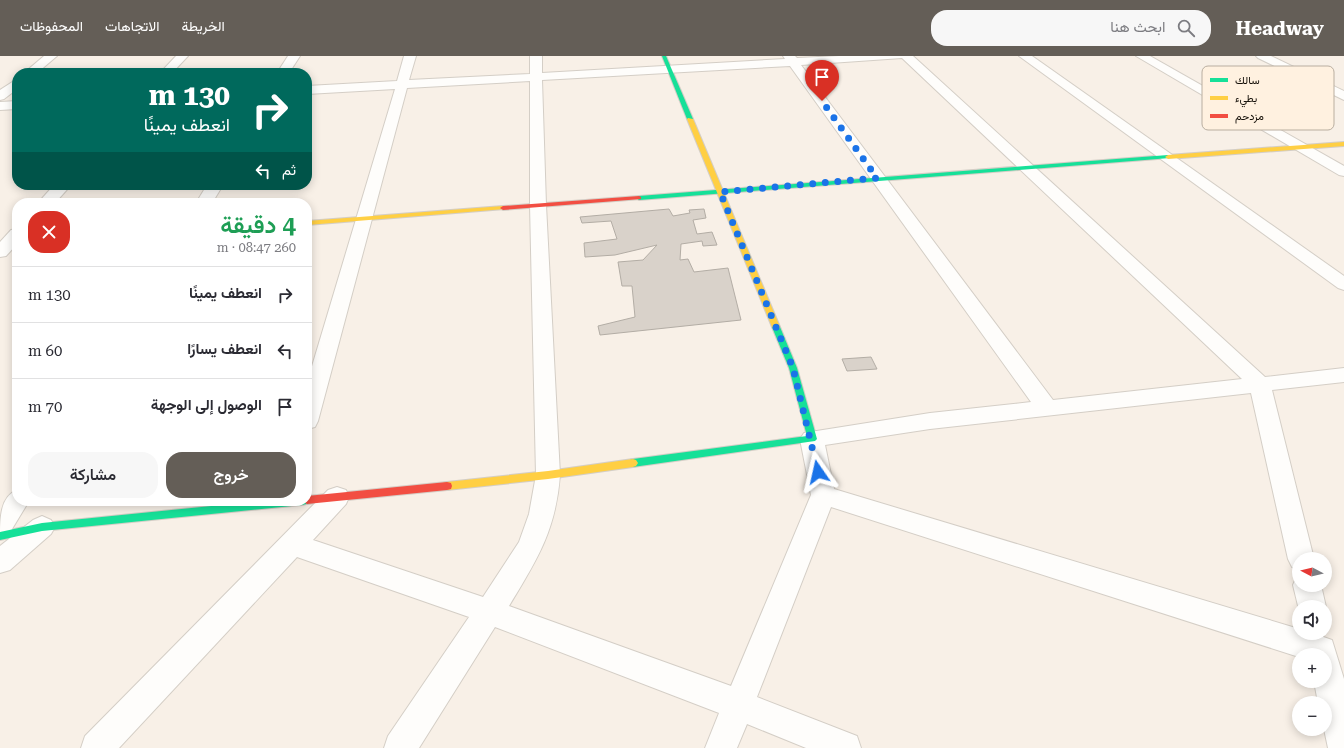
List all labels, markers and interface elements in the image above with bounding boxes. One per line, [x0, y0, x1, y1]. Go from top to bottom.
search box [931, 10, 1211, 46]
icon: search [1175, 17, 1197, 39]
text: Headway [1235, 17, 1324, 40]
text: المحفوظات [20, 18, 83, 34]
text: الاتجاهات [105, 18, 159, 34]
text: الخريطة [181, 18, 225, 34]
text: ابحث هنا [1110, 18, 1165, 36]
pin [805, 60, 839, 101]
icon: arrive [811, 66, 833, 88]
legend [1202, 66, 1334, 130]
text: سالك [1235, 74, 1260, 87]
text: 130 m [149, 79, 230, 112]
icon: right [244, 84, 296, 136]
text: بطيء [1235, 92, 1257, 108]
text: مزدحم [1235, 110, 1264, 124]
text: انعطف يمينًا [144, 114, 230, 135]
icon: left [252, 160, 274, 182]
text: ثم [282, 161, 296, 179]
button: close [28, 211, 70, 253]
text: 4 دقيقة [220, 211, 296, 239]
text: 260 m · 08:47 [217, 240, 296, 255]
text: انعطف يمينًا [189, 284, 262, 302]
icon: right [274, 284, 296, 306]
text: 130 m [28, 286, 71, 304]
text: انعطف يسارًا [187, 340, 262, 358]
icon: left [274, 340, 296, 362]
text: 60 m [28, 342, 62, 360]
text: الوصول إلى الوجهة [151, 396, 262, 414]
icon: arrive [274, 396, 296, 418]
text: 70 m [28, 398, 62, 416]
position arrow [797, 451, 839, 493]
button: مشاركة [28, 452, 158, 498]
button: خروج [166, 452, 296, 498]
north arrow [1292, 552, 1332, 592]
map controls [1292, 552, 1332, 736]
button: sound [1292, 600, 1332, 640]
button: + [1292, 648, 1332, 688]
button: − [1292, 696, 1332, 736]

